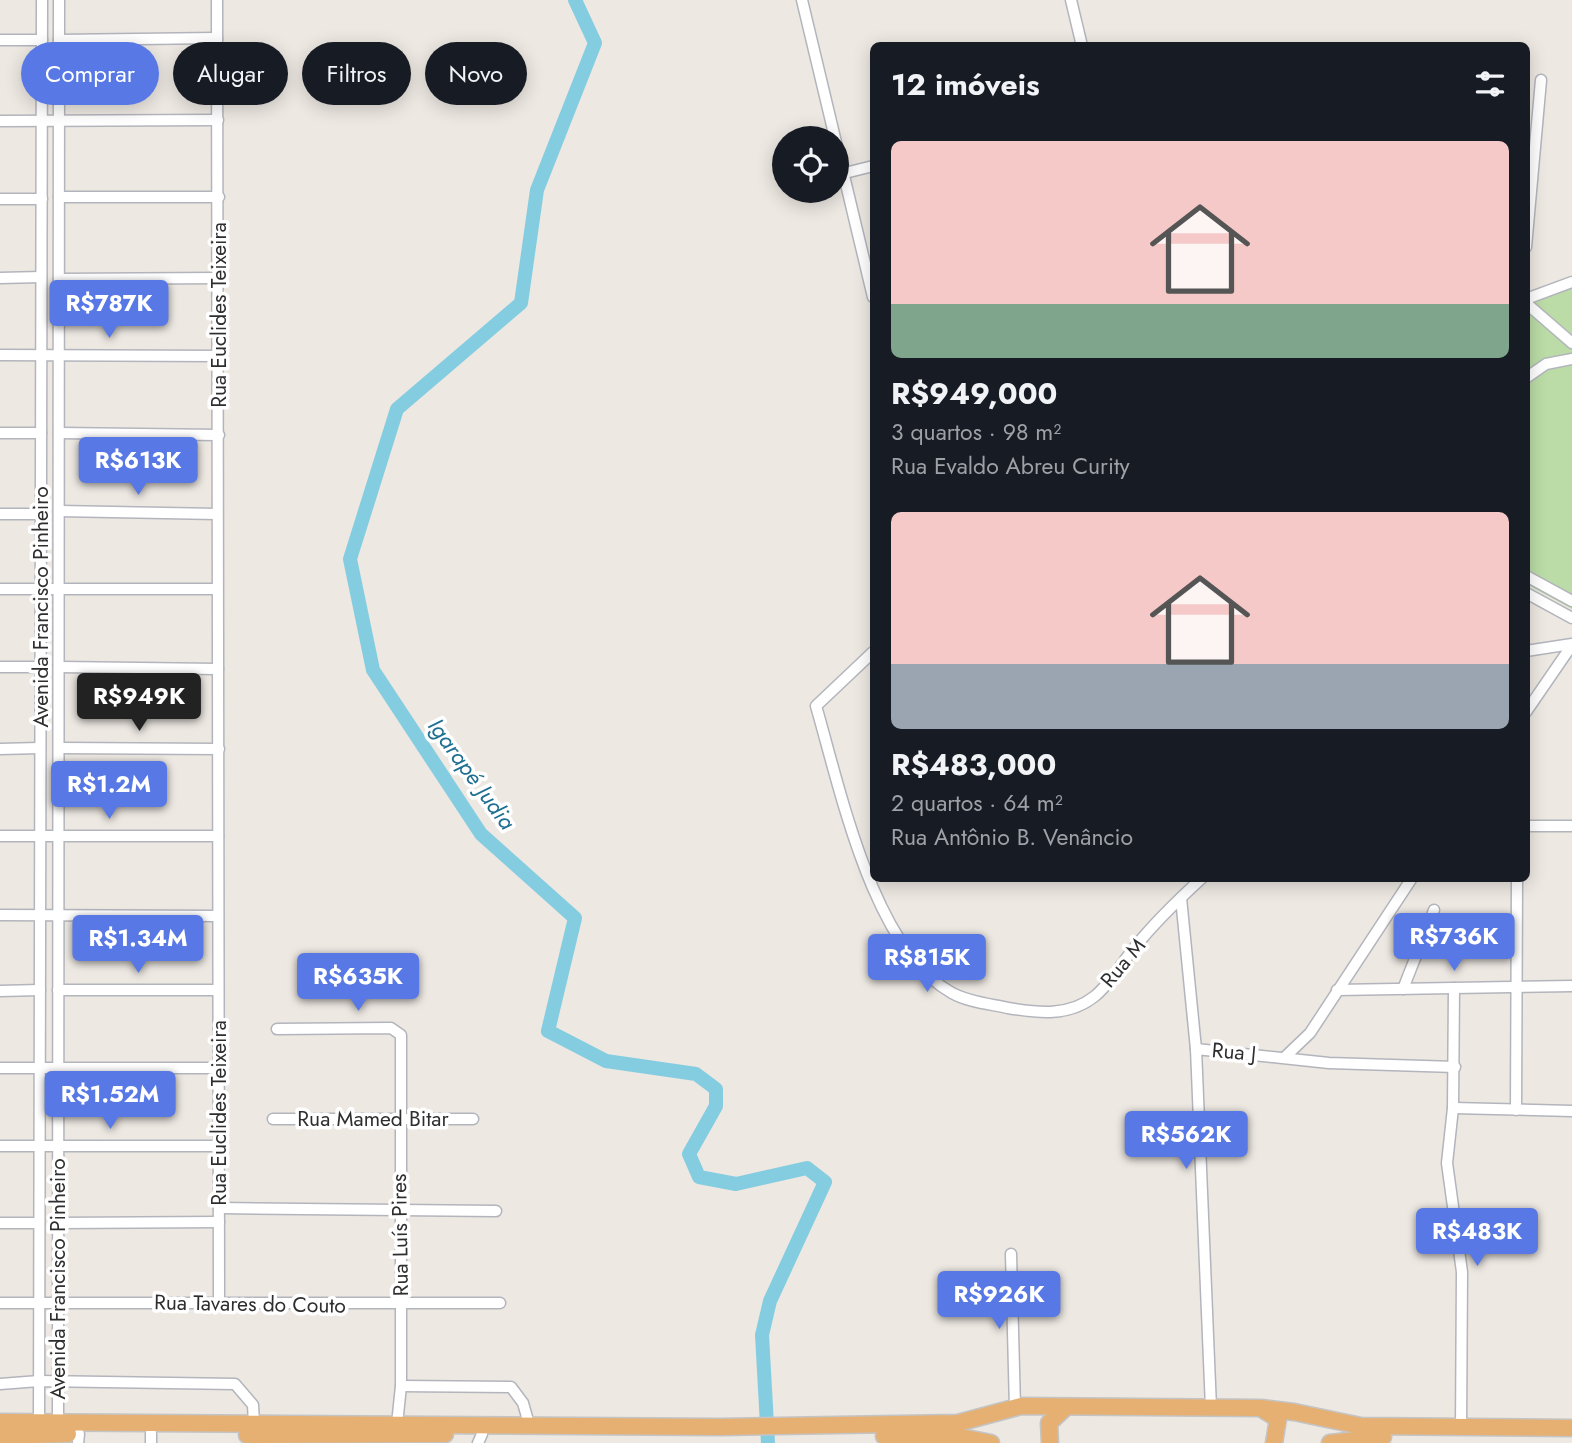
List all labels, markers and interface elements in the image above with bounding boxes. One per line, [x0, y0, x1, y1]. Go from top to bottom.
chip: Comprar [21, 42, 159, 105]
chip: Alugar [173, 42, 288, 105]
chip: Filtros [302, 42, 411, 105]
chip: Novo [425, 42, 527, 105]
text: 12 imóveis [891, 63, 1040, 106]
icon: filters [1471, 65, 1509, 103]
map controls [772, 126, 849, 203]
button: locate [772, 126, 849, 203]
icon: home [1137, 186, 1263, 312]
street label: Rua Euclides Teixeira [204, 222, 234, 408]
pin: R$787K [52, 280, 166, 340]
text: R$787K [65, 286, 153, 320]
text: R$949,000 [891, 372, 1057, 415]
text: 3 quartos · 98 m² [891, 415, 1061, 449]
pin: R$613K [81, 438, 195, 497]
text: R$613K [95, 443, 181, 477]
text: Rua Evaldo Abreu Curity [891, 449, 1130, 483]
street label: Avenida Francisco Pinheiro [26, 486, 56, 728]
icon: home [1137, 557, 1263, 683]
pin: R$949K [82, 674, 196, 733]
text: R$949K [93, 679, 185, 713]
water label: Igarapé Judia [420, 711, 524, 837]
text: R$483,000 [891, 743, 1056, 786]
pin: R$1.2M [52, 762, 166, 821]
text: R$1.2M [67, 767, 151, 801]
text: 2 quartos · 64 m² [891, 786, 1063, 820]
text: Rua Antônio B. Venâncio [891, 820, 1133, 854]
pin: R$736K [1397, 914, 1511, 973]
pin: R$1.34M [73, 916, 203, 975]
text: R$736K [1410, 919, 1498, 953]
text: R$1.34M [88, 921, 188, 955]
street label: Rua M [1093, 932, 1153, 994]
pin: R$815K [870, 934, 984, 994]
text: R$815K [884, 940, 970, 974]
pin: R$635K [301, 954, 415, 1013]
text: R$635K [313, 959, 403, 993]
street label: Rua Euclides Teixeira [204, 1020, 234, 1206]
street label: Rua J [1211, 1035, 1257, 1069]
pin: R$1.52M [45, 1072, 175, 1131]
text: R$1.52M [61, 1077, 159, 1111]
street label: Rua Mamed Bitar [297, 1104, 449, 1134]
pin: R$562K [1129, 1112, 1243, 1171]
text: R$562K [1141, 1117, 1231, 1151]
street label: Avenida Francisco Pinheiro [43, 1158, 73, 1400]
street label: Rua Luís Pires [384, 1173, 416, 1297]
pin: R$483K [1420, 1208, 1534, 1268]
text: R$483K [1432, 1214, 1522, 1248]
pin: R$926K [942, 1272, 1056, 1331]
text: R$926K [953, 1277, 1045, 1311]
street label: Rua Tavares do Couto [154, 1287, 346, 1321]

